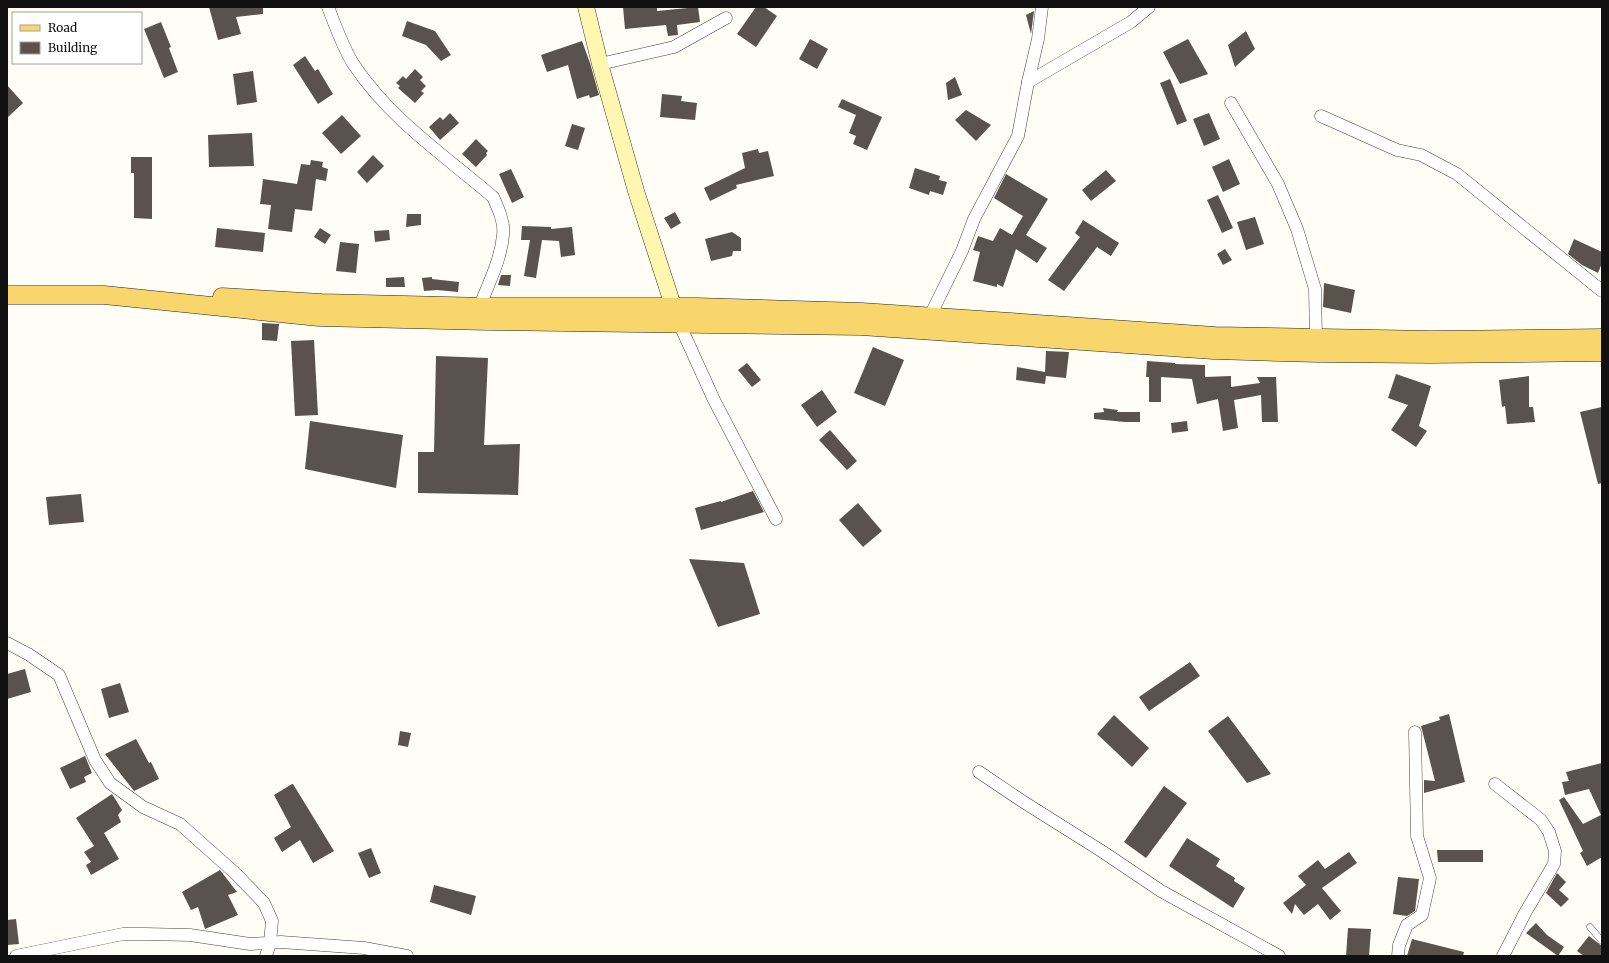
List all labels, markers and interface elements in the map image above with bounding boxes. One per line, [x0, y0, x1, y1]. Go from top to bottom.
legend [12, 12, 142, 64]
text: Road [48, 20, 77, 35]
text: Building [48, 40, 98, 55]

